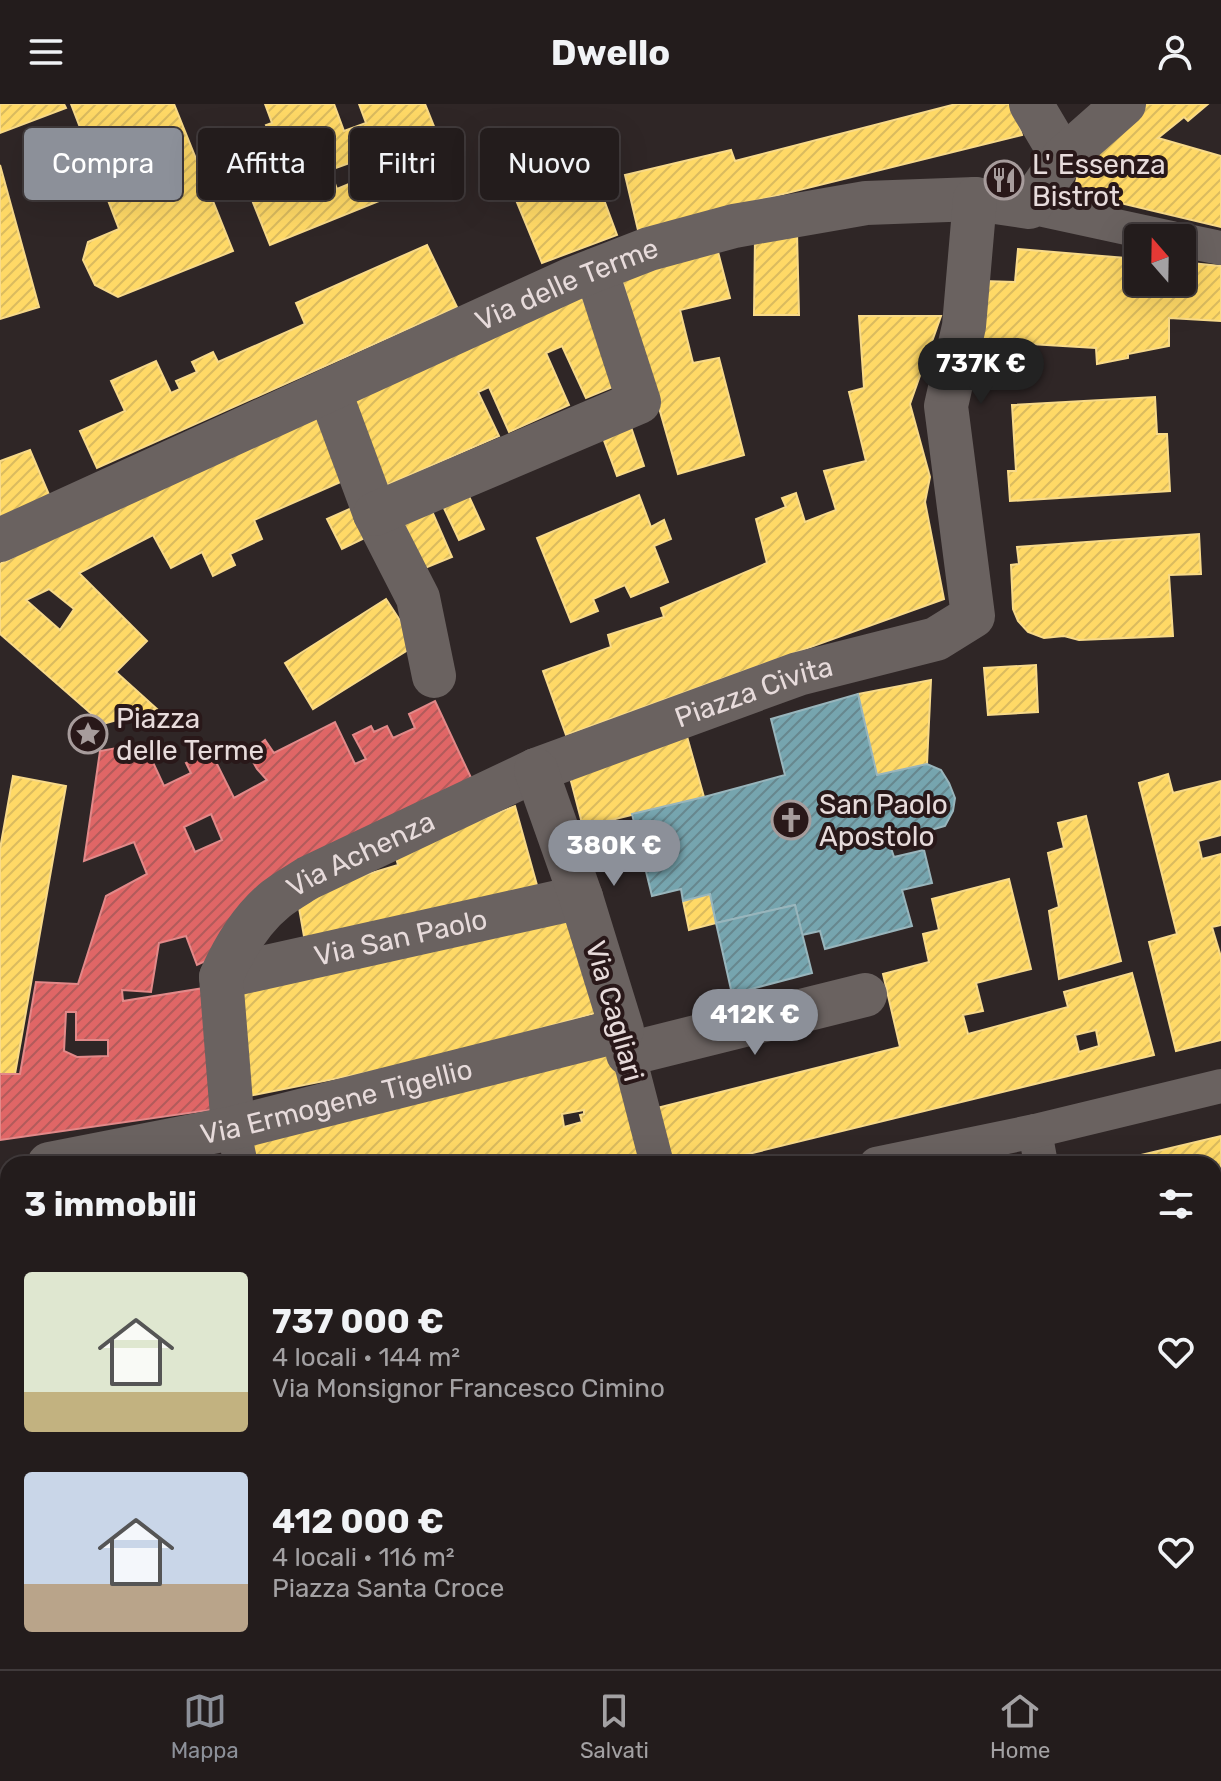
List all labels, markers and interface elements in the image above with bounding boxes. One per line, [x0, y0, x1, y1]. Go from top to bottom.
icon: menu [24, 30, 68, 74]
icon: person [1153, 30, 1197, 74]
text: Dwello [551, 31, 670, 74]
chip: Compra [24, 128, 182, 200]
chip: Affitta [198, 128, 334, 200]
chip: Filtri [350, 128, 464, 200]
chip: Nuovo [480, 128, 619, 200]
place label: L' Essenza Bistrot [1032, 148, 1166, 213]
restaurant icon: L' Essenza Bistrot [983, 159, 1025, 201]
north arrow [1124, 224, 1196, 296]
map controls [1124, 224, 1196, 296]
street label: Via delle Terme [470, 231, 662, 338]
pin: 737K € [916, 338, 1046, 406]
text: 737K € [936, 348, 1026, 379]
street label: Piazza Civita [670, 650, 836, 735]
place label: Piazza delle Terme [116, 702, 264, 767]
place icon: Piazza delle Terme [67, 713, 109, 755]
place label: San Paolo Apostolo [819, 788, 948, 853]
church icon: San Paolo Apostolo [770, 799, 812, 841]
street label: Via Achenza [281, 804, 440, 904]
pin: 380K € [549, 820, 679, 888]
text: 380K € [566, 830, 662, 861]
street label: Via San Paolo [311, 902, 490, 973]
street label: Via Cagliari [579, 937, 650, 1085]
pin: 412K € [690, 989, 820, 1057]
text: 412K € [710, 999, 800, 1030]
street label: Via Ermogene Tigellio [198, 1052, 476, 1151]
icon: filters [1154, 1182, 1198, 1226]
text: 3 immobili [24, 1184, 197, 1225]
text: 737 000 € [272, 1301, 444, 1342]
icon: home [88, 1304, 184, 1400]
icon: heart [1154, 1330, 1198, 1374]
text: 4 locali · 144 m² [272, 1342, 460, 1373]
text: Via Monsignor Francesco Cimino [272, 1373, 665, 1404]
text: 412 000 € [272, 1501, 444, 1542]
icon: home [88, 1504, 184, 1600]
icon: heart [1154, 1530, 1198, 1574]
text: 4 locali · 116 m² [272, 1542, 455, 1573]
text: Piazza Santa Croce [272, 1573, 504, 1604]
tab: Mappa [171, 1689, 239, 1764]
tab: Salvati [580, 1689, 649, 1764]
tab: Home [990, 1689, 1050, 1764]

